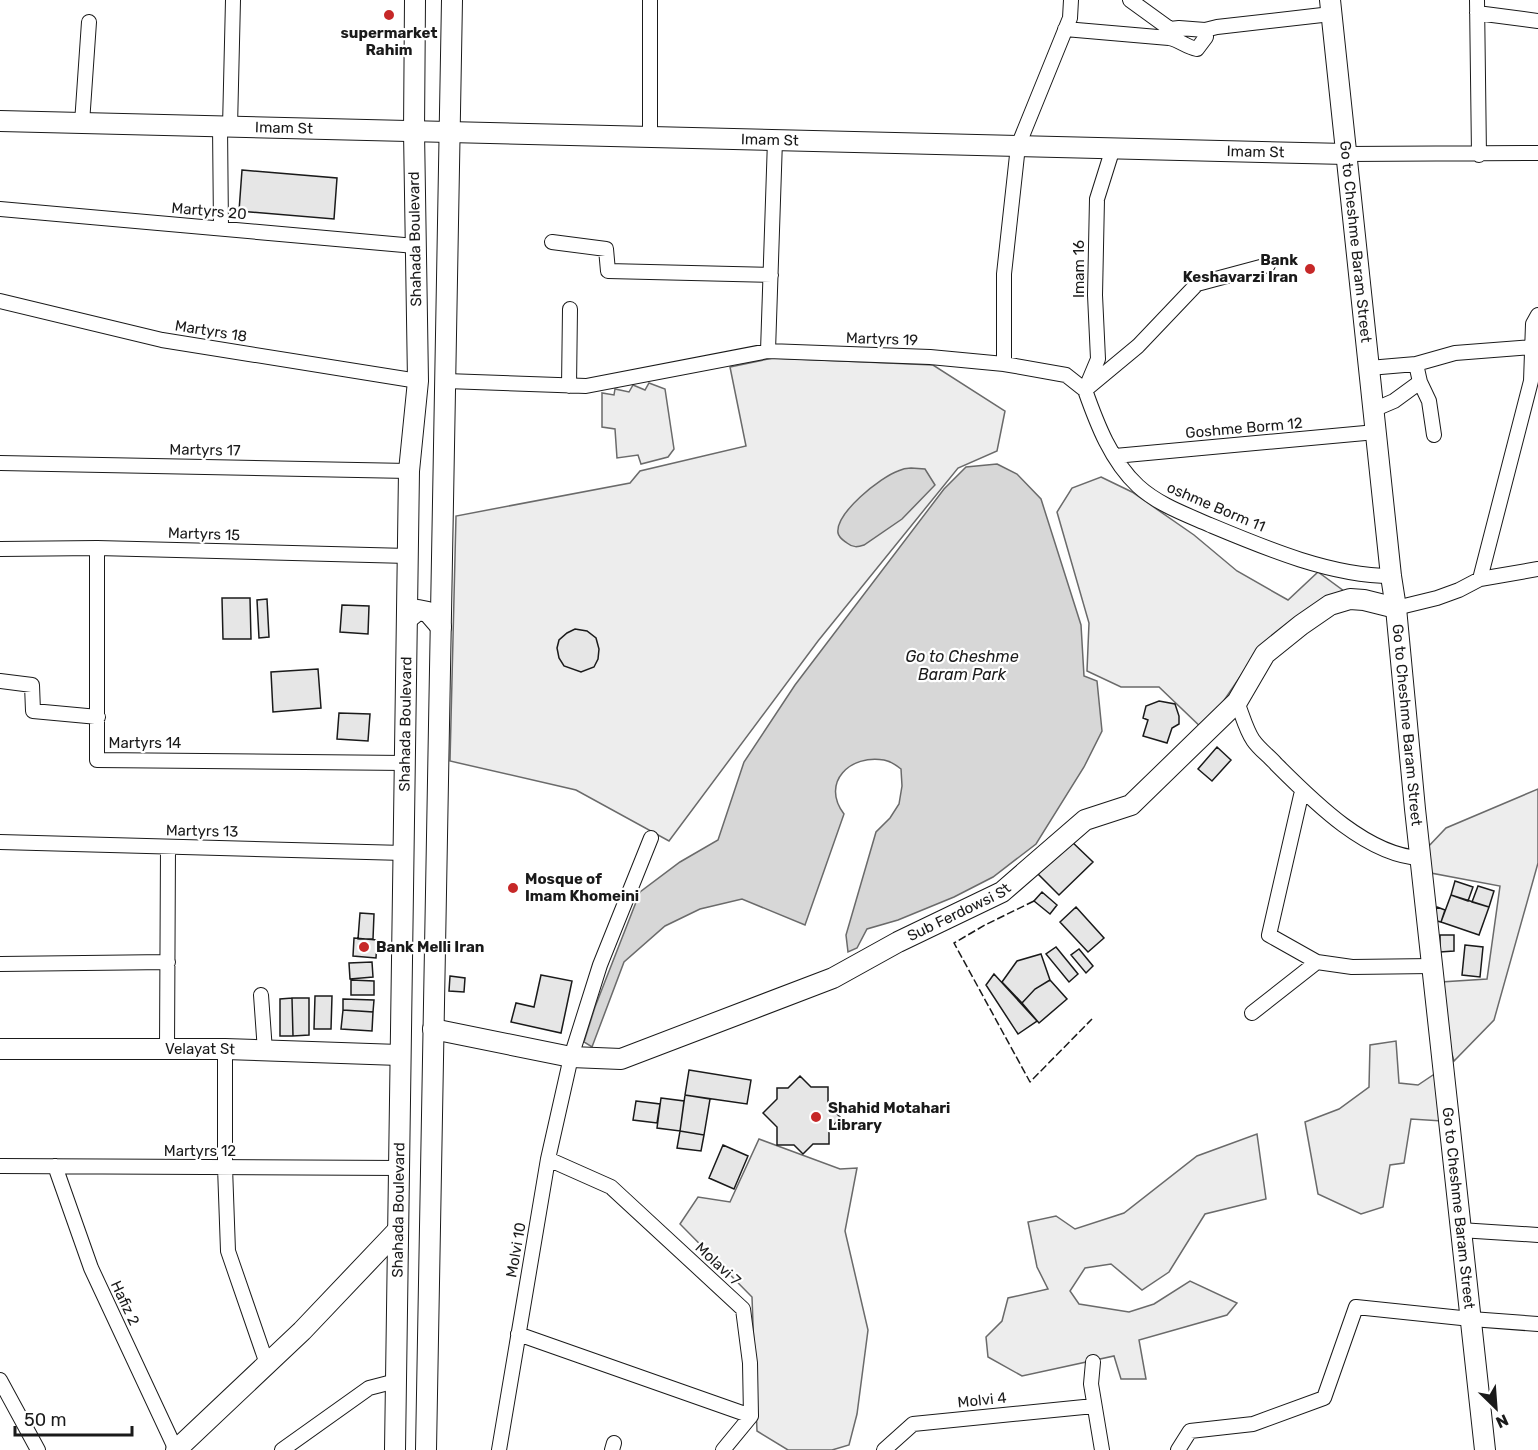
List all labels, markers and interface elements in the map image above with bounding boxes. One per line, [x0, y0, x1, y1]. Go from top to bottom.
marker: supermarket Rahim [382, 8, 396, 22]
place label: supermarket Rahim [341, 24, 437, 59]
street label: Imam St [255, 118, 313, 138]
street label: Imam St [741, 130, 799, 150]
street label: Go to Cheshme Baram Street [1336, 140, 1375, 344]
street label: Imam St [1226, 142, 1285, 161]
street label: Shahada Boulevard [405, 171, 425, 307]
street label: Martyrs 20 [171, 199, 247, 223]
street label: Imam 16 [1070, 240, 1088, 298]
place label: Bank Keshavarzi Iran [1183, 251, 1298, 286]
marker: Bank Keshavarzi Iran [1303, 262, 1317, 276]
street label: Martyrs 18 [174, 316, 248, 346]
street label: Martyrs 19 [846, 329, 919, 349]
street label: Goshme Borm 12 [1185, 414, 1304, 442]
street label: Martyrs 17 [169, 440, 241, 460]
street label: oshme Borm 11 [1164, 478, 1268, 536]
street label: Martyrs 15 [168, 524, 241, 544]
street label: Go to Cheshme Baram Street [1389, 623, 1426, 827]
water label: Go to Cheshme Baram Park [905, 647, 1019, 684]
street label: Shahada Boulevard [395, 656, 415, 792]
street label: Martyrs 14 [109, 734, 181, 752]
street label: Martyrs 13 [166, 821, 238, 841]
place label: Mosque of Imam Khomeini [525, 870, 639, 905]
street label: Sub Ferdowsi St [904, 879, 1015, 945]
marker: Mosque of Imam Khomeini [506, 881, 520, 895]
place label: Bank Melli Iran [376, 938, 484, 956]
marker: Bank Melli Iran [357, 940, 371, 954]
street label: Velayat St [165, 1040, 236, 1058]
place label: Shahid Motahari Library [828, 1099, 950, 1134]
street label: Go to Cheshme Baram Street [1439, 1106, 1479, 1310]
marker: Shahid Motahari Library [809, 1110, 823, 1124]
street label: Martyrs 12 [164, 1142, 236, 1160]
street label: Shahada Boulevard [388, 1142, 408, 1278]
street label: Molvi 10 [502, 1221, 530, 1279]
street label: Molavi 7 [692, 1238, 745, 1290]
street label: Hafiz 2 [107, 1278, 143, 1328]
north arrow [1466, 1378, 1526, 1438]
street label: Molvi 4 [957, 1388, 1007, 1412]
scale bar [15, 1399, 132, 1437]
text: 50 m [24, 1409, 67, 1431]
text: N [1493, 1410, 1511, 1432]

